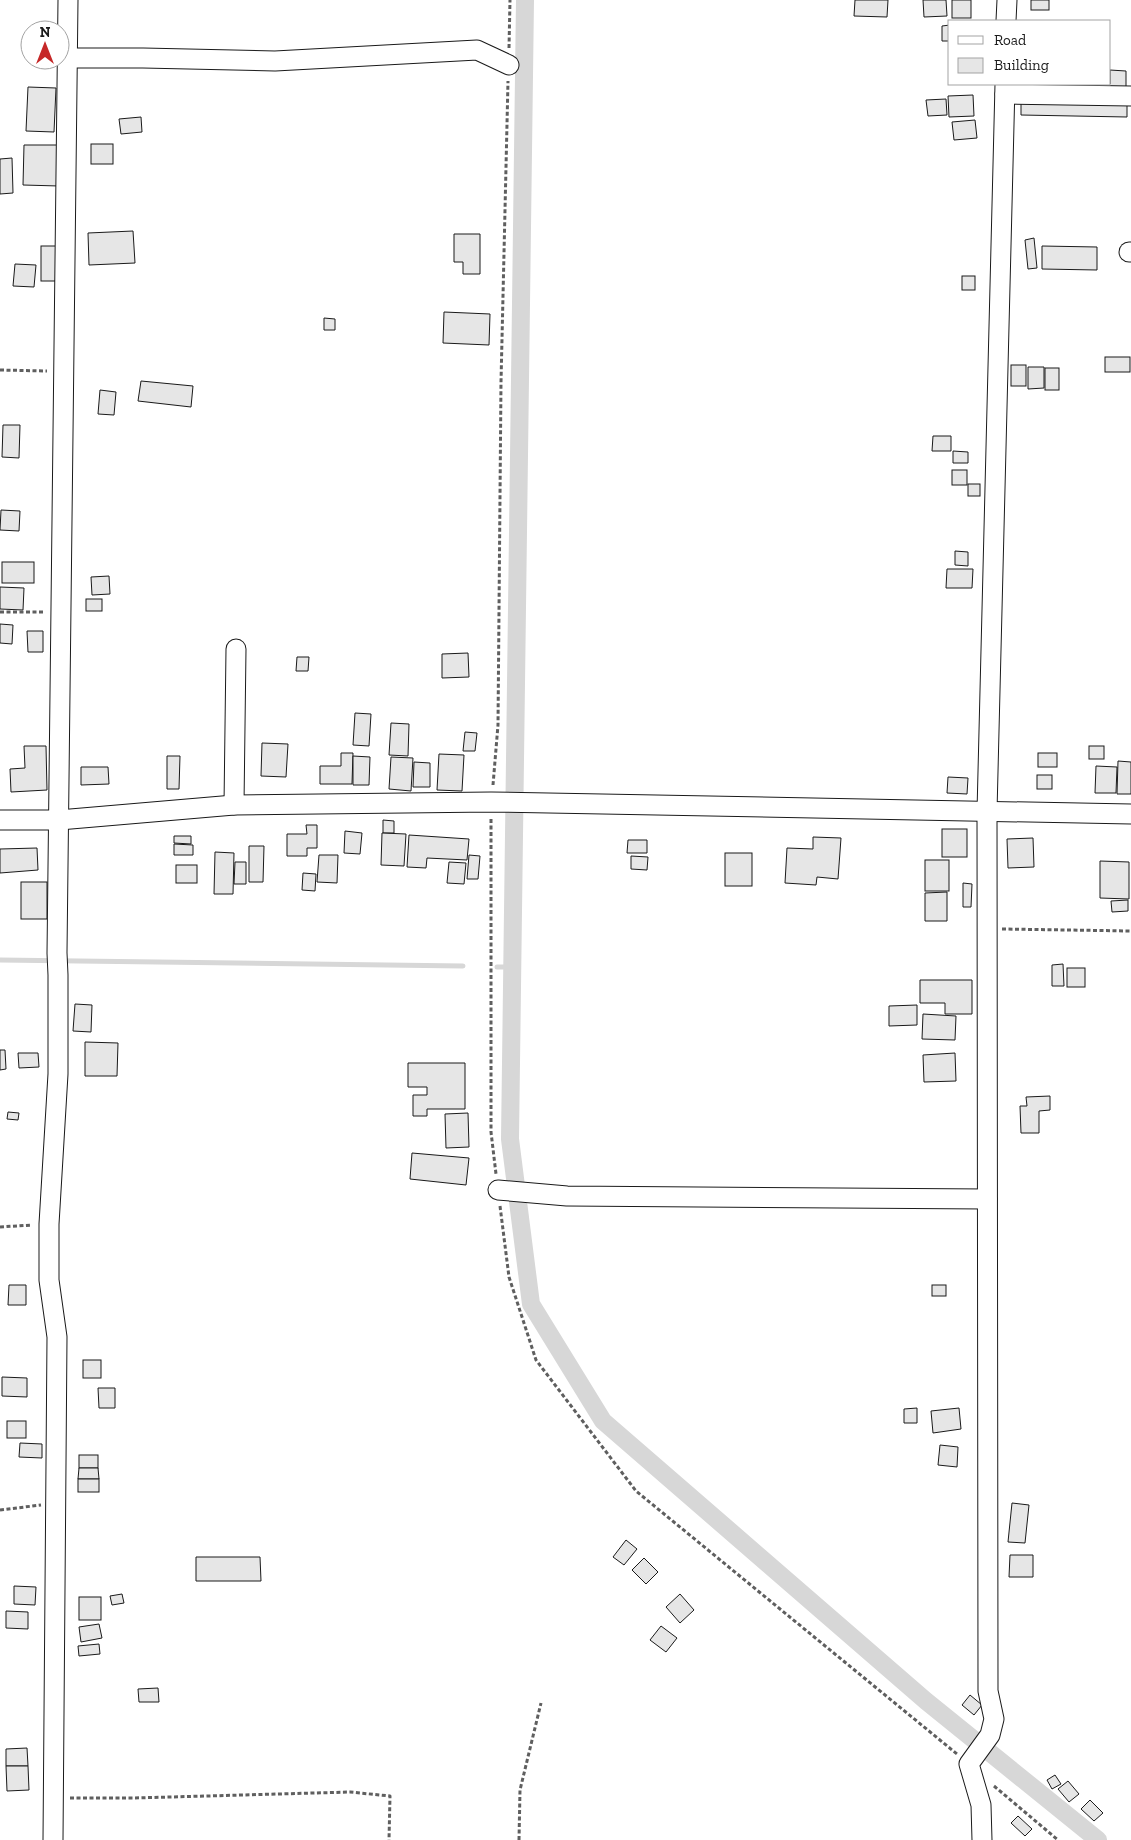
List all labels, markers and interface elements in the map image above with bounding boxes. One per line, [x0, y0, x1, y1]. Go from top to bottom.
north arrow [20, 20, 70, 70]
legend [948, 20, 1111, 85]
text: N [40, 24, 51, 41]
text: Road [994, 31, 1027, 49]
text: Building [994, 56, 1049, 74]

